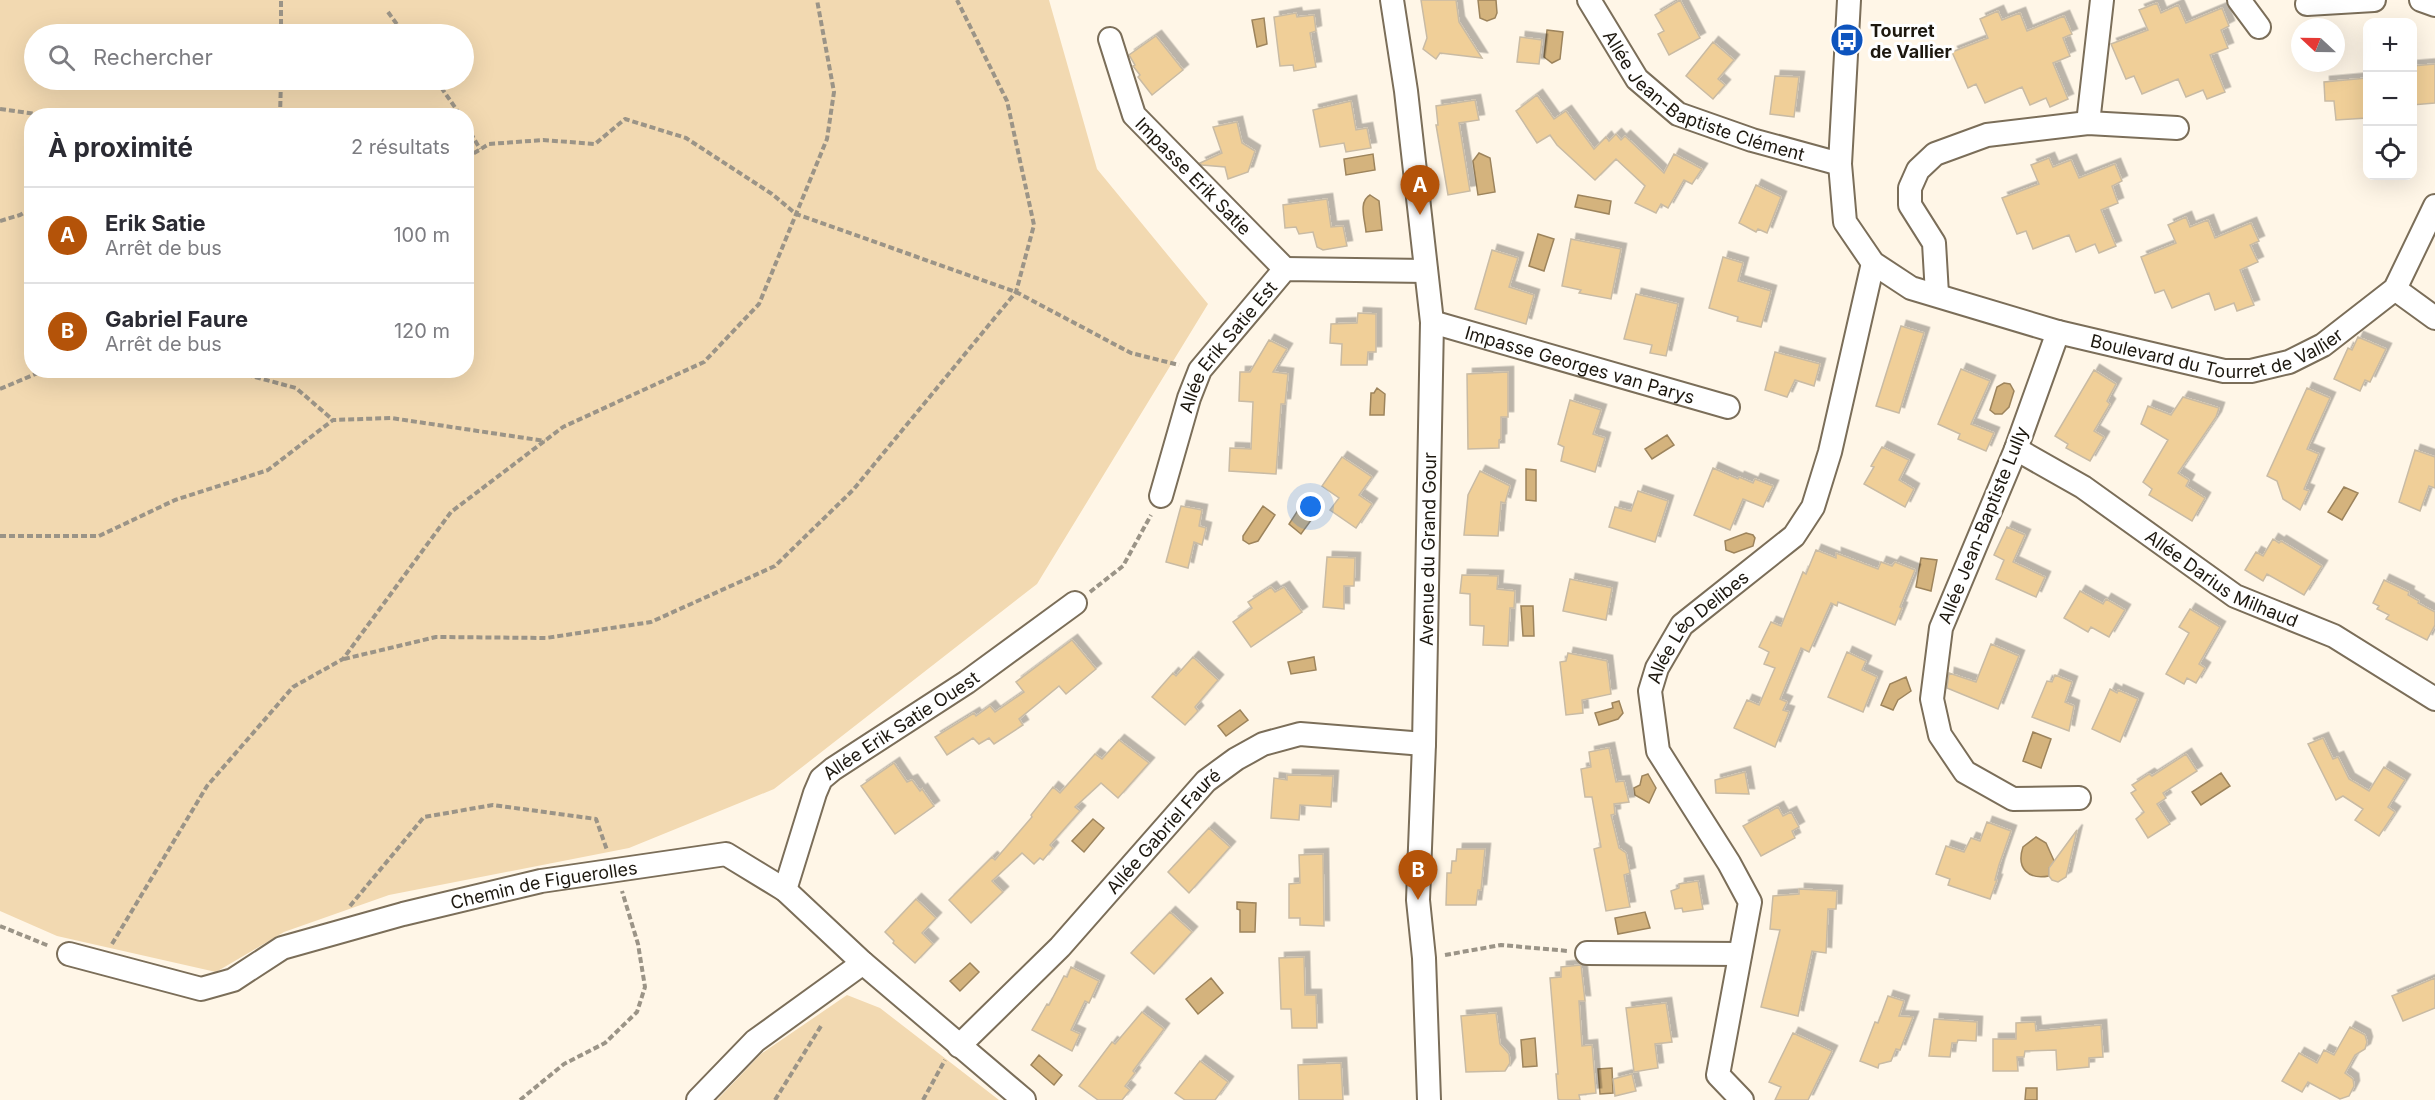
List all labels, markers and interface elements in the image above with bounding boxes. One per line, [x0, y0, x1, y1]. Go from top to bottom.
north arrow [2291, 18, 2345, 72]
map controls [2363, 18, 2417, 180]
button: + [2363, 18, 2417, 72]
place label: Tourret de Vallier [1870, 20, 1952, 62]
bus stop icon: Tourret de Vallier [1829, 22, 1865, 58]
search box [24, 24, 474, 90]
street label: Allée Jean-Baptiste Clément [1599, 26, 1807, 164]
icon: search [45, 41, 78, 74]
text: Rechercher [93, 44, 213, 70]
button: − [2363, 72, 2417, 126]
street label: Impasse Erik Satie [1132, 113, 1256, 239]
button: locate [2363, 126, 2417, 180]
text: À proximité [48, 132, 193, 163]
text: 2 résultats [351, 135, 450, 159]
pin: A [1400, 166, 1440, 215]
text: Erik Satie [105, 210, 206, 236]
text: A [60, 223, 75, 247]
text: 100 m [393, 223, 450, 247]
text: Arrêt de bus [105, 236, 222, 260]
street label: Allée Erik Satie Est [1175, 277, 1281, 415]
text: Gabriel Faure [105, 306, 248, 332]
street label: Boulevard du Tourret de Vallier [2083, 314, 2347, 350]
text: B [61, 319, 74, 343]
text: 120 m [394, 319, 450, 343]
street label: Impasse Georges van Parys [1463, 322, 1697, 407]
text: Boulevard du Tourret de Vallier [2088, 323, 2347, 382]
text: Arrêt de bus [105, 332, 222, 356]
street label: Allée Jean-Baptiste Lully [1934, 423, 2032, 627]
street label: Avenue du Grand Gour [1416, 452, 1440, 646]
your location [1296, 492, 1325, 521]
street label: Allée Darius Milhaud [2142, 525, 2301, 631]
street label: Allée Léo Delibes [1642, 566, 1752, 686]
street label: Allée Erik Satie Ouest [818, 666, 983, 784]
street label: Allée Gabriel Fauré [1102, 764, 1224, 898]
pin: B [1398, 850, 1438, 900]
street label: Chemin de Figuerolles [448, 857, 639, 913]

